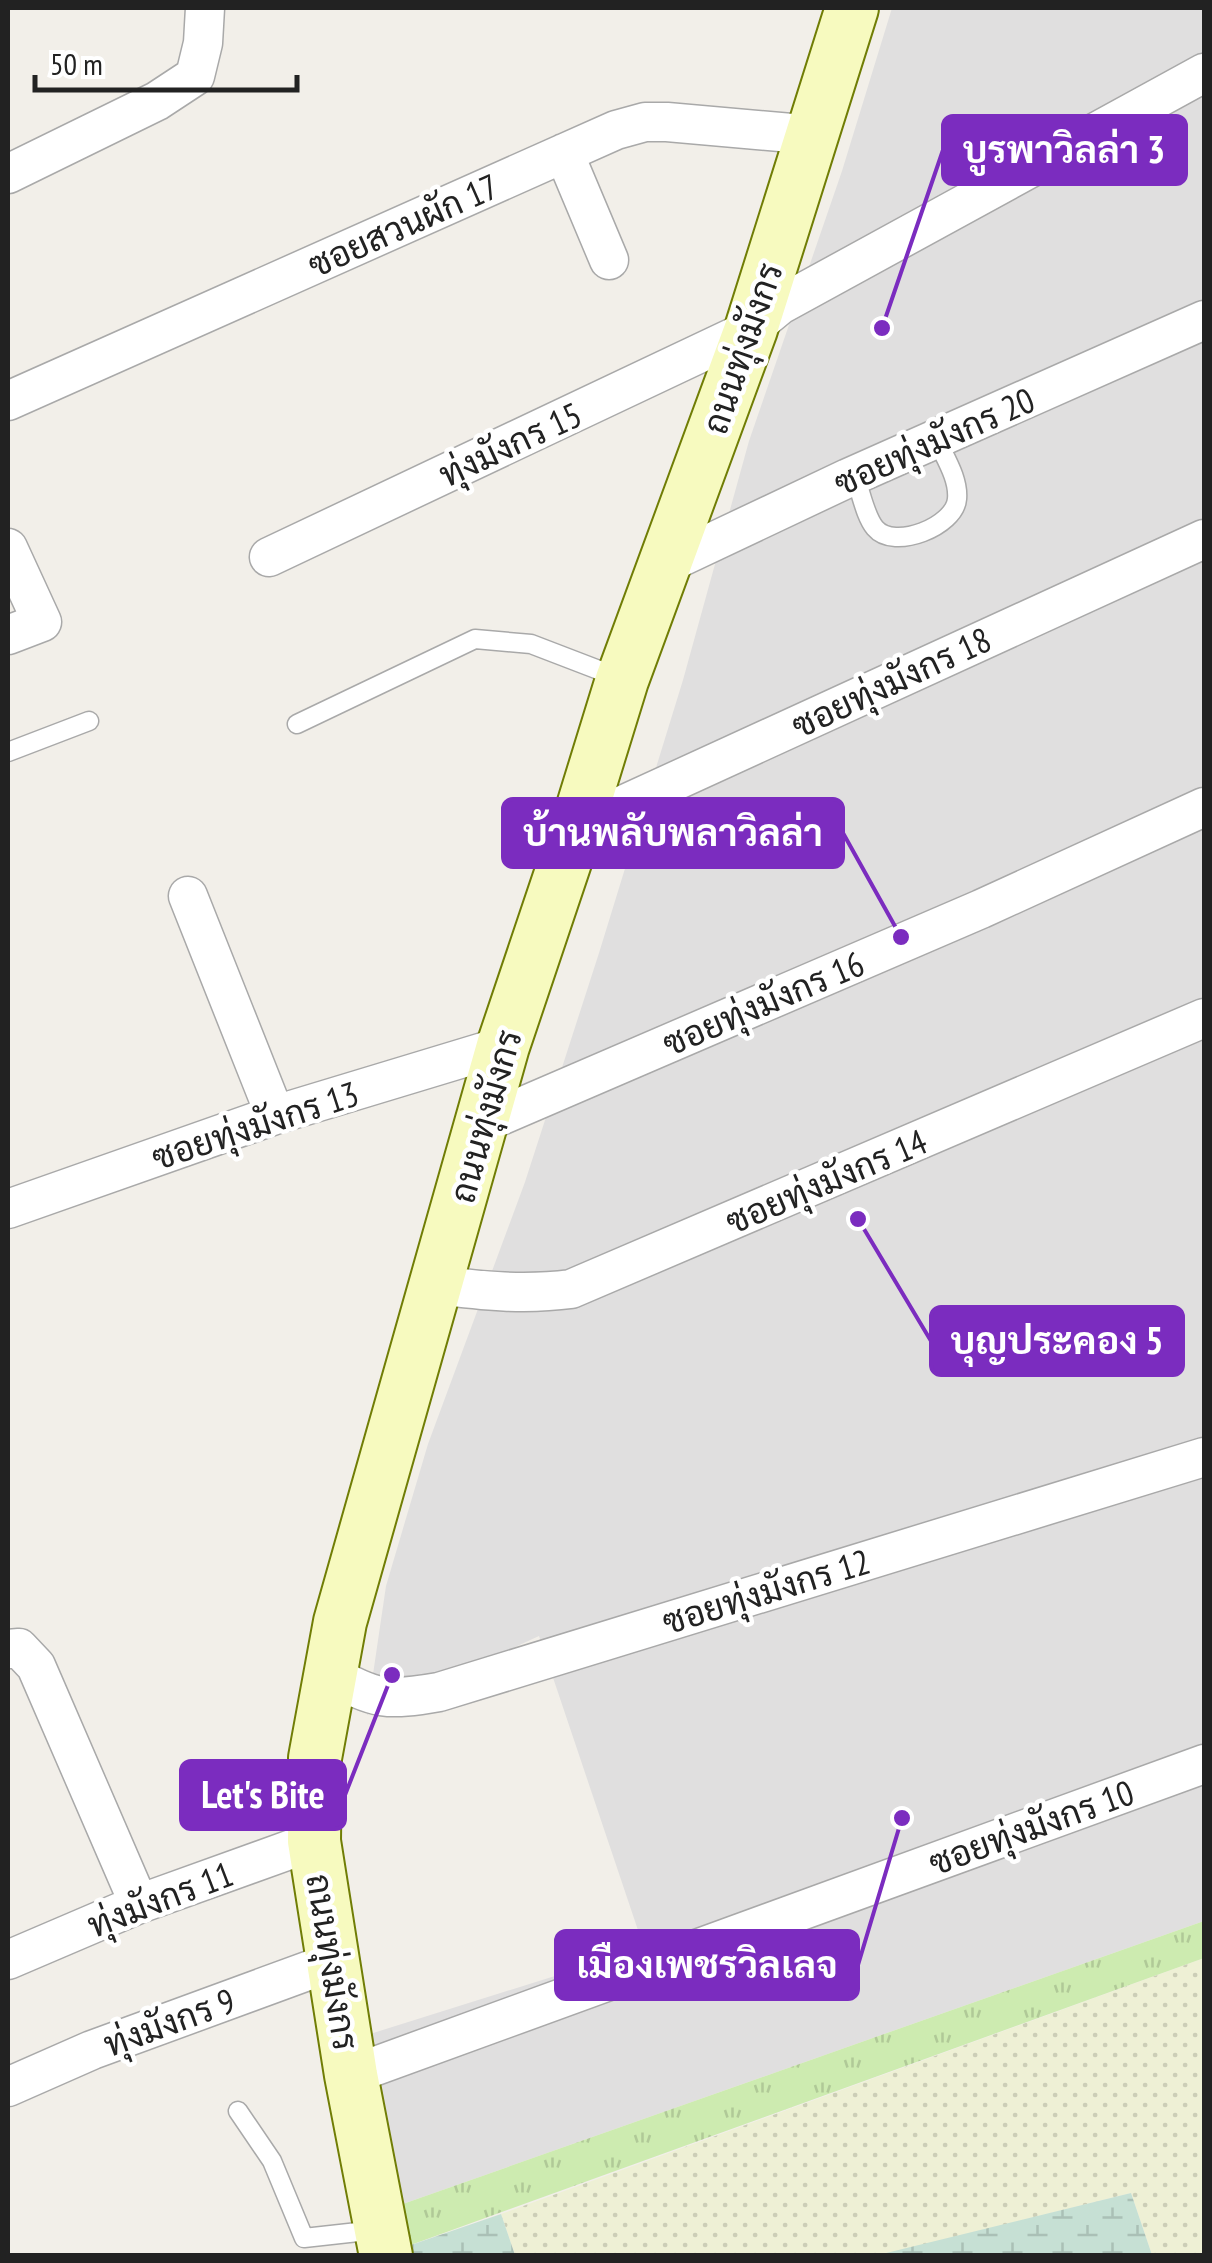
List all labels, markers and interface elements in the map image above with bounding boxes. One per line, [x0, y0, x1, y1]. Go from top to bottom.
scale bar [35, 30, 298, 92]
text: 50 m [50, 44, 103, 83]
callout: บูรพาวิลล่า 3 [943, 116, 1186, 184]
text: บูรพาวิลล่า 3 [963, 124, 1165, 176]
street label: ซอยสวนผัก 17 [301, 163, 505, 287]
street label: ถนนทุ่งมังกร [691, 256, 795, 440]
street label: ซอยทุ่งมังกร 20 [827, 376, 1042, 507]
street label: ทุ่งมังกร 15 [431, 391, 590, 499]
street label: ซอยทุ่งมังกร 18 [784, 616, 999, 750]
callout: บ้านพลับพลาวิลล่า [503, 799, 843, 867]
text: บ้านพลับพลาวิลล่า [523, 807, 823, 856]
street label: ซอยทุ่งมังกร 16 [655, 940, 871, 1068]
street label: ถนนทุ่งมังกร [438, 1024, 534, 1209]
street label: ซอยทุ่งมังกร 13 [146, 1070, 365, 1182]
street label: ซอยทุ่งมังกร 14 [718, 1118, 935, 1246]
callout: บุญประคอง 5 [931, 1307, 1183, 1375]
text: บุญประคอง 5 [951, 1315, 1164, 1367]
street label: ซอยทุ่งมังกร 12 [657, 1538, 876, 1646]
callout: Let's Bite [181, 1761, 345, 1829]
text: Let's Bite [201, 1769, 325, 1818]
street label: ซอยทุ่งมังกร 10 [922, 1769, 1140, 1887]
street label: ทุ่งมังกร 11 [81, 1850, 240, 1950]
street label: ถนนทุ่งมังกร [294, 1870, 370, 2054]
callout: เมืองเพชรวิลเลจ [556, 1931, 858, 1999]
text: เมืองเพชรวิลเลจ [576, 1939, 838, 1988]
street label: ทุ่งมังกร 9 [97, 1977, 242, 2069]

